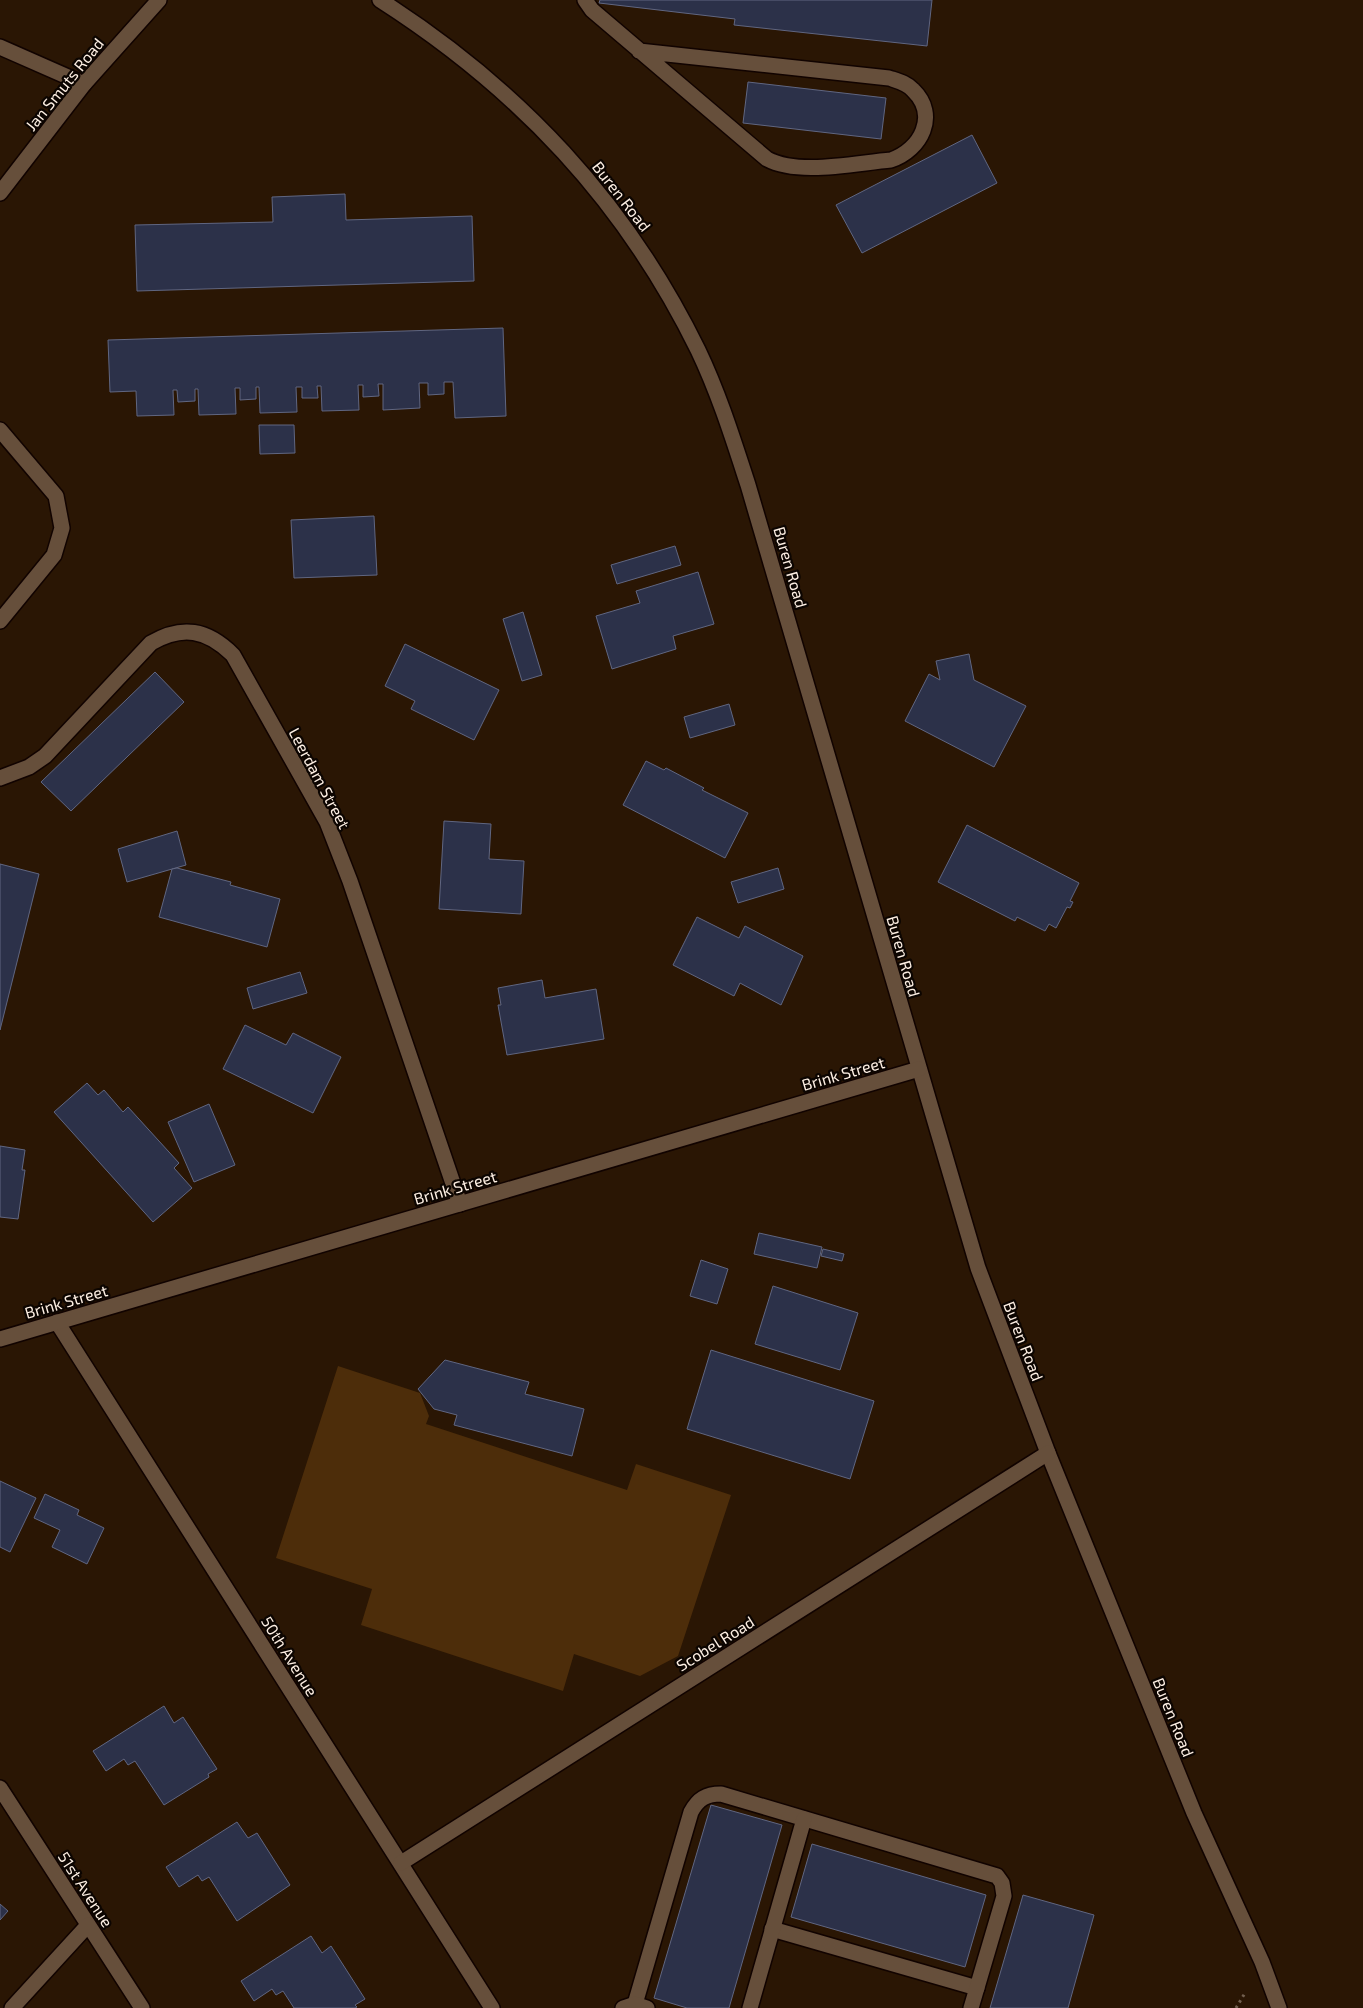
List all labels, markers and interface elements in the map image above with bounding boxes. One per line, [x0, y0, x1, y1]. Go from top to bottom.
street label: Jan Smuts Road [21, 34, 107, 134]
street label: Buren Road [589, 157, 655, 235]
street label: Buren Road [770, 524, 812, 610]
street label: Leerdam Street [285, 724, 355, 832]
street label: Buren Road [883, 913, 925, 999]
street label: Brink Street [799, 1052, 887, 1094]
street label: Brink Street [411, 1166, 499, 1208]
street label: Brink Street [22, 1280, 110, 1322]
street label: Buren Road [1000, 1299, 1048, 1383]
street label: Scobel Road [673, 1612, 757, 1674]
street label: 50th Avenue [258, 1613, 322, 1699]
street label: Buren Road [1150, 1675, 1198, 1759]
street label: 51st Avenue [55, 1848, 117, 1930]

